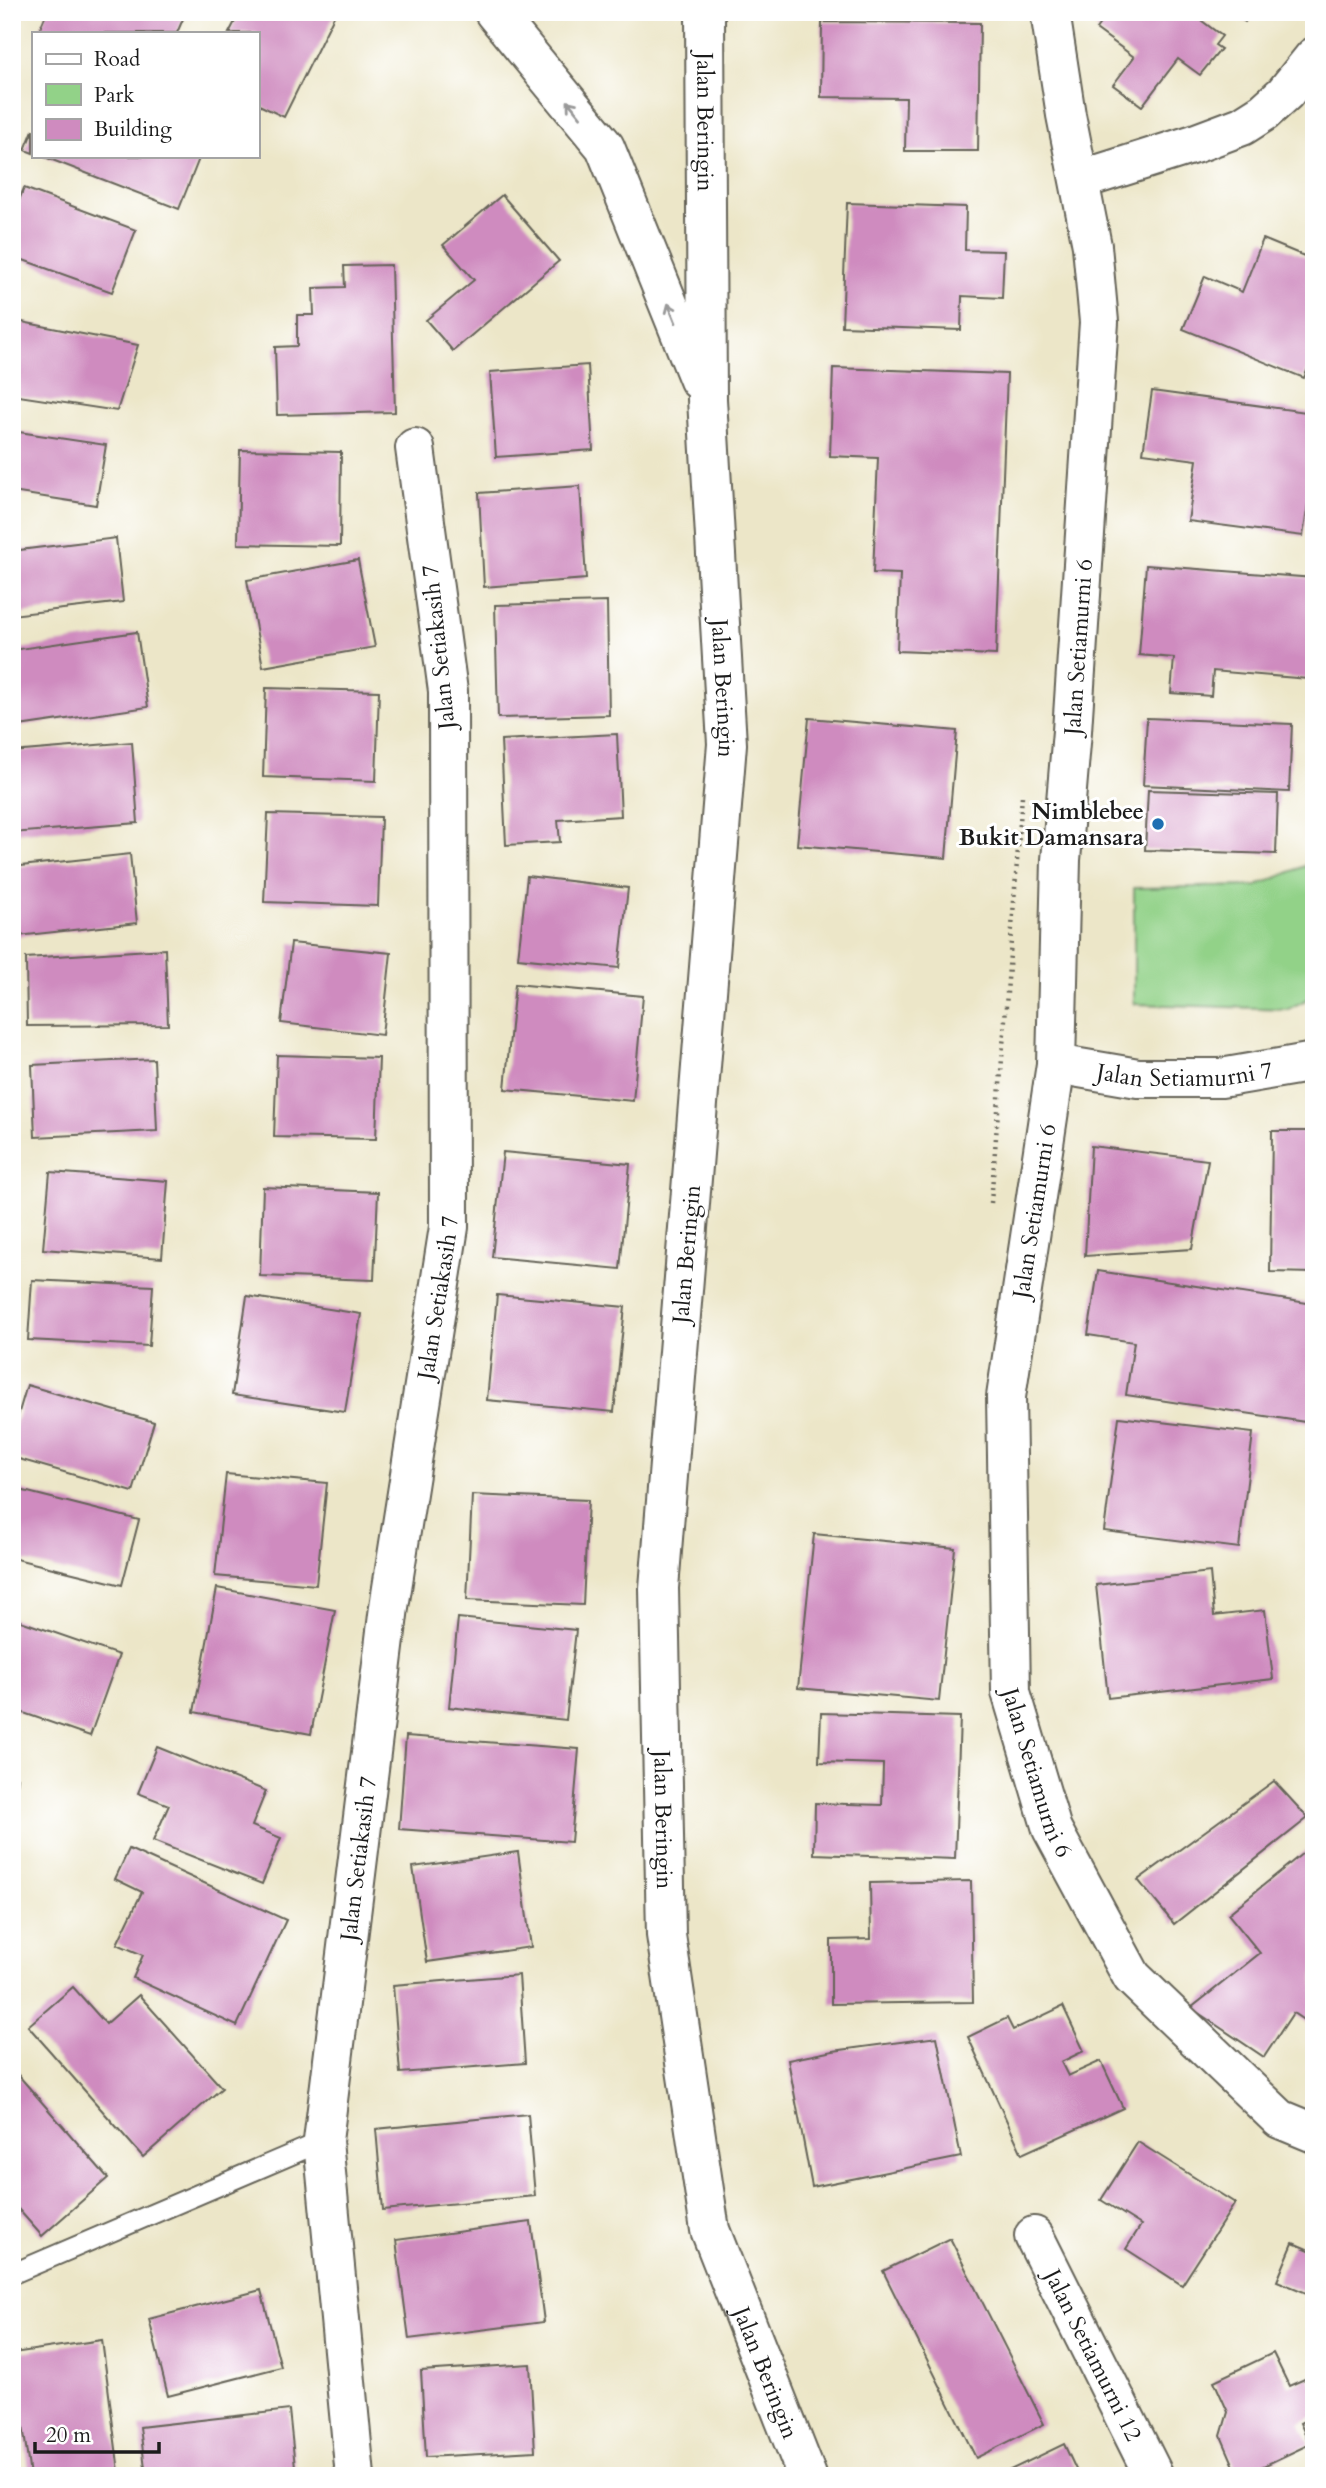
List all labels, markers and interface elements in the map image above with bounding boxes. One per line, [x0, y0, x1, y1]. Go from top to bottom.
legend [32, 32, 259, 158]
text: Road [94, 45, 140, 74]
street label: Jalan Beringin [689, 49, 721, 192]
text: Park [94, 81, 135, 110]
one-way arrow [566, 101, 581, 119]
text: Building [94, 115, 172, 144]
one-way arrow [664, 302, 677, 324]
street label: Jalan Setiamurni 6 [1057, 558, 1100, 739]
street label: Jalan Setiakasih 7 [414, 563, 463, 734]
street label: Jalan Beringin [704, 615, 742, 759]
place label: Nimblebee Bukit Damansara [959, 796, 1145, 853]
marker: Nimblebee Bukit Damansara [1150, 816, 1166, 832]
street label: Jalan Setiamurni 7 [1092, 1054, 1275, 1095]
street label: Jalan Setiamurni 6 [1005, 1122, 1064, 1304]
street label: Jalan Beringin [665, 1183, 708, 1328]
street label: Jalan Setiakasih 7 [410, 1215, 465, 1385]
street label: Jalan Setiamurni 6 [994, 1681, 1079, 1863]
street label: Jalan Beringin [646, 1747, 680, 1890]
street label: Jalan Setiakasih 7 [332, 1775, 384, 1946]
street label: Jalan Setiamurni 12 [1036, 2261, 1149, 2446]
street label: Jalan Beringin [725, 2300, 806, 2443]
scale bar [35, 2411, 159, 2455]
text: 20 m [46, 2421, 91, 2450]

